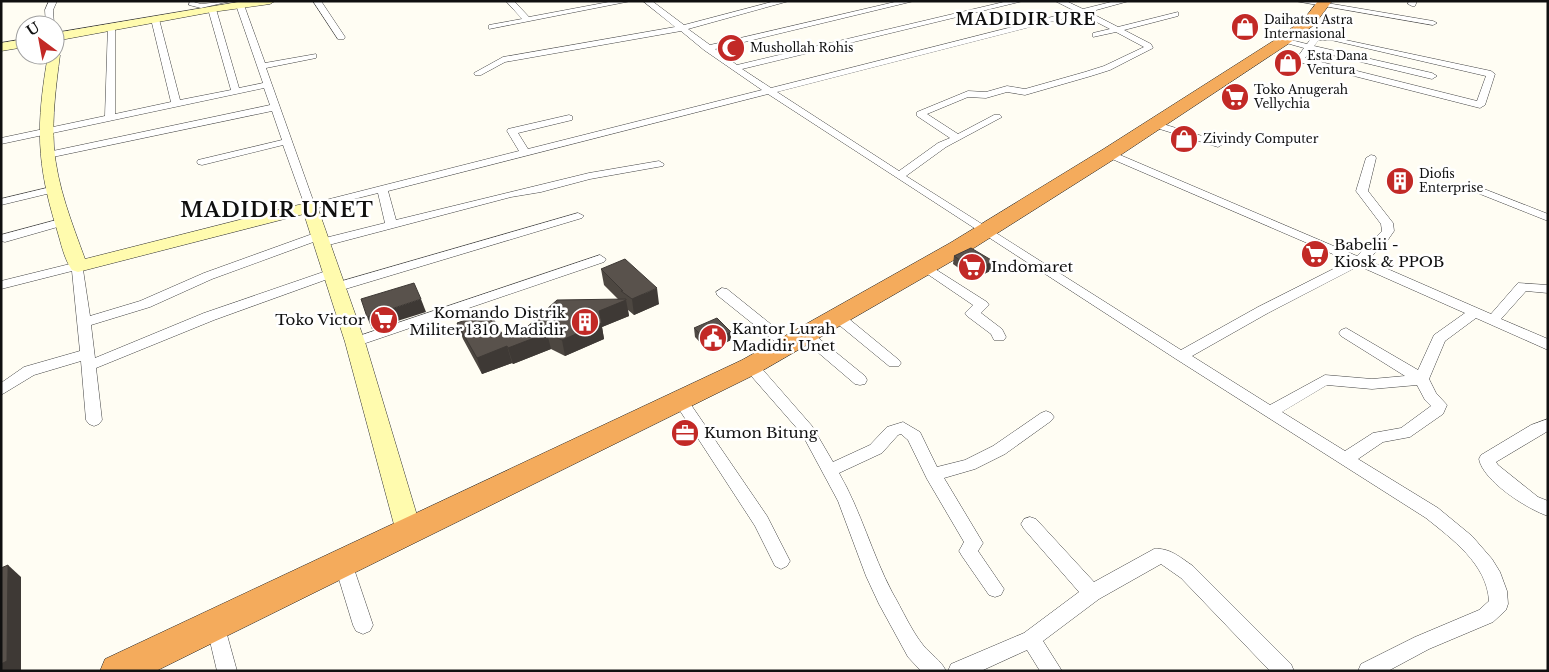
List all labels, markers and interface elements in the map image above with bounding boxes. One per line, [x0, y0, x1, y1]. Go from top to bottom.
district label: MADIDIR URE [955, 9, 1097, 29]
shop icon: Daihatsu Astra Internasional [1230, 12, 1260, 42]
place label: Daihatsu Astra Internasional [1264, 12, 1353, 41]
north arrow [15, 15, 65, 65]
text: U [23, 18, 44, 40]
mosque icon: Mushollah Rohis [716, 33, 746, 63]
place label: Mushollah Rohis [750, 40, 854, 55]
shop icon: Esta Dana Ventura [1273, 48, 1303, 78]
place label: Esta Dana Ventura [1306, 48, 1368, 77]
supermarket icon: Toko Anugerah Vellychia [1220, 82, 1250, 112]
place label: Toko Anugerah Vellychia [1253, 82, 1348, 111]
shop icon: Zivindy Computer [1169, 124, 1199, 154]
place label: Zivindy Computer [1203, 131, 1319, 146]
building icon: Diofis Enterprise [1385, 166, 1415, 196]
place label: Diofis Enterprise [1419, 166, 1484, 195]
district label: MADIDIR UNET [180, 198, 374, 222]
place label: Babelii - Kiosk & PPOB [1334, 235, 1444, 271]
supermarket icon: Babelii - Kiosk & PPOB [1300, 239, 1330, 269]
supermarket icon: Indomaret [957, 252, 987, 282]
place label: Indomaret [991, 257, 1073, 276]
place label: Komando Distrik Militer 1310 Madidir [409, 303, 567, 339]
supermarket icon: Toko Victor [369, 305, 399, 335]
building icon: Komando Distrik Militer 1310 Madidir [570, 307, 600, 337]
place label: Toko Victor [275, 310, 366, 329]
place label: Kantor Lurah Madidir Unet [732, 319, 836, 355]
public building icon: Kantor Lurah Madidir Unet [698, 323, 728, 353]
office icon: Kumon Bitung [670, 418, 700, 448]
place label: Kumon Bitung [704, 423, 819, 442]

